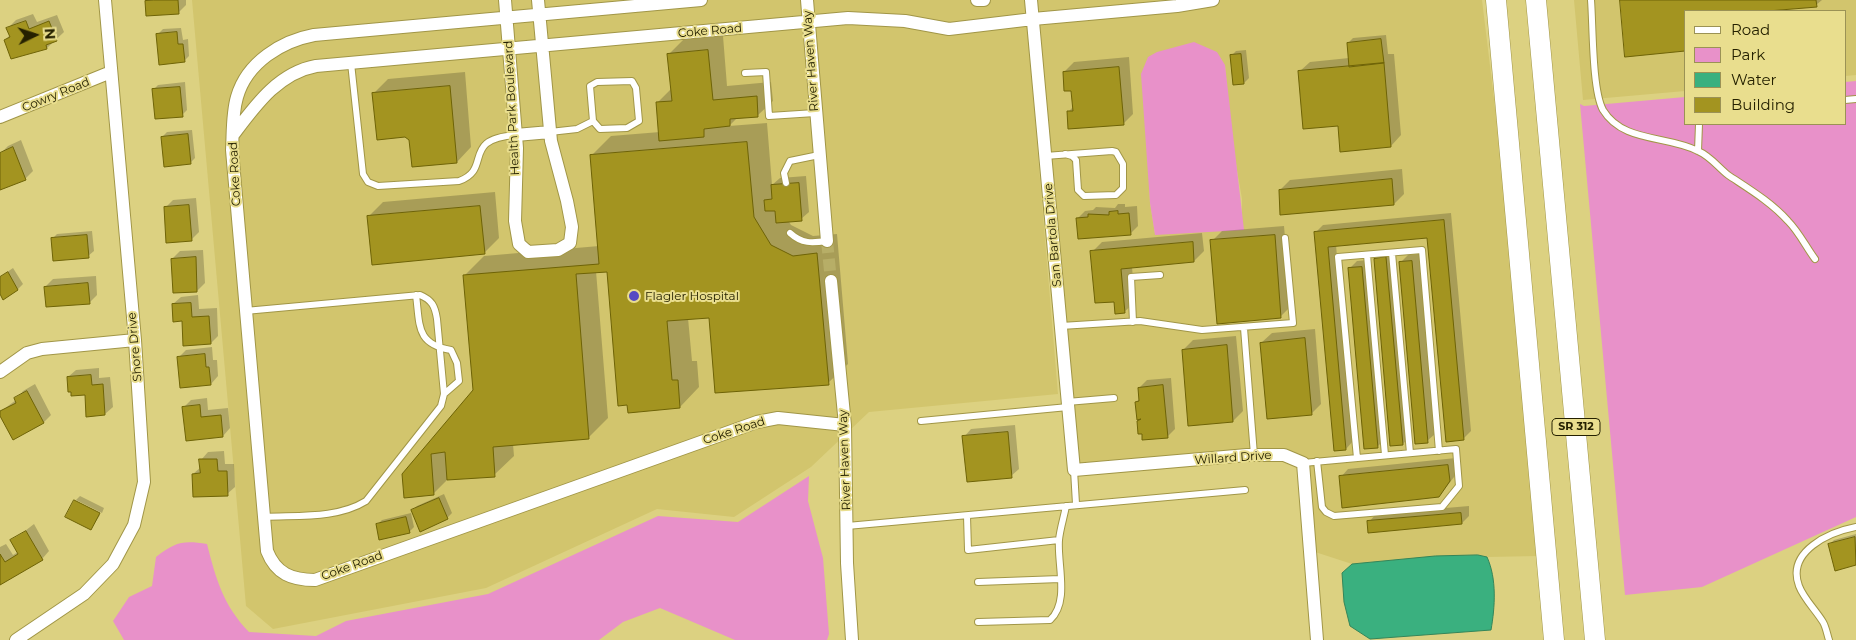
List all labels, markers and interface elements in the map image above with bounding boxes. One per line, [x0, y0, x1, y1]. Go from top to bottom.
north arrow [10, 10, 60, 60]
street label: River Haven Way [800, 10, 822, 112]
legend [1684, 10, 1846, 125]
text: Road [1731, 20, 1770, 39]
street label: Coke Road [677, 21, 743, 41]
text: N [41, 28, 59, 40]
street label: Health Park Boulevard [501, 40, 523, 176]
text: Park [1731, 45, 1765, 64]
text: Water [1731, 70, 1777, 89]
street label: Cowry Road [20, 75, 92, 115]
text: Building [1731, 95, 1795, 114]
street label: Coke Road [226, 141, 244, 207]
street label: San Bartola Drive [1041, 183, 1065, 287]
marker: Flagler Hospital [627, 289, 641, 303]
place label: Flagler Hospital [645, 289, 739, 303]
street label: Shore Drive [125, 312, 145, 382]
street label: River Haven Way [836, 409, 854, 511]
street label: Coke Road [701, 414, 767, 448]
road number: SR 312 [1552, 418, 1600, 436]
street label: Willard Drive [1194, 448, 1272, 468]
street label: Coke Road [319, 548, 385, 584]

